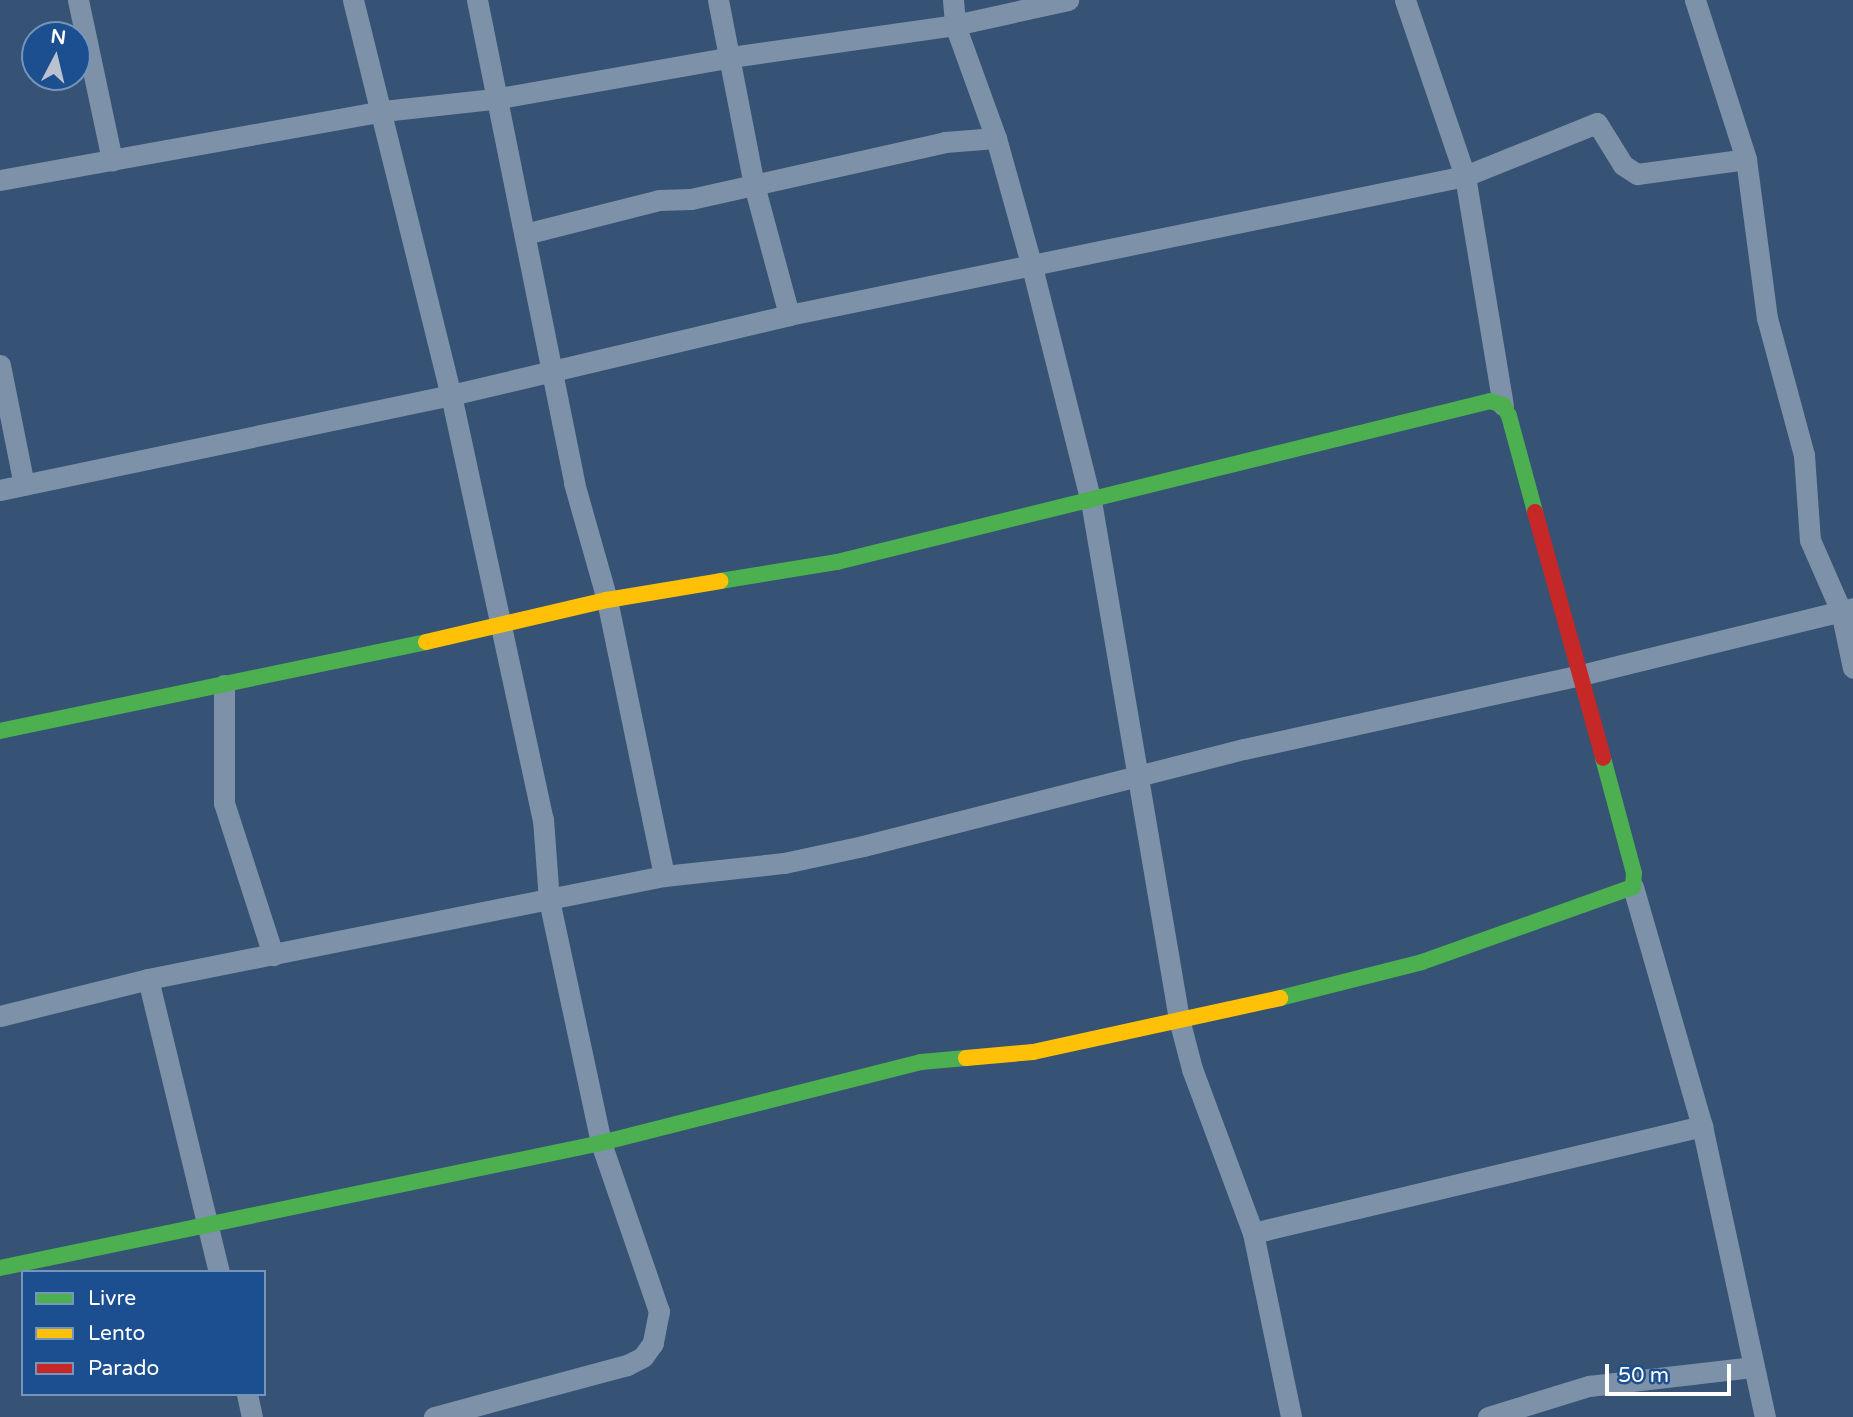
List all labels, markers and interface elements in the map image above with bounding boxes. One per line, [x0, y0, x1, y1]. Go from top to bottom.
north arrow [21, 21, 91, 91]
text: N [49, 25, 67, 49]
legend [21, 1270, 266, 1396]
text: Livre [88, 1286, 136, 1311]
text: Lento [88, 1321, 145, 1346]
scale bar [1608, 1350, 1734, 1394]
text: Parado [88, 1356, 159, 1381]
text: 50 m [1618, 1363, 1669, 1388]

